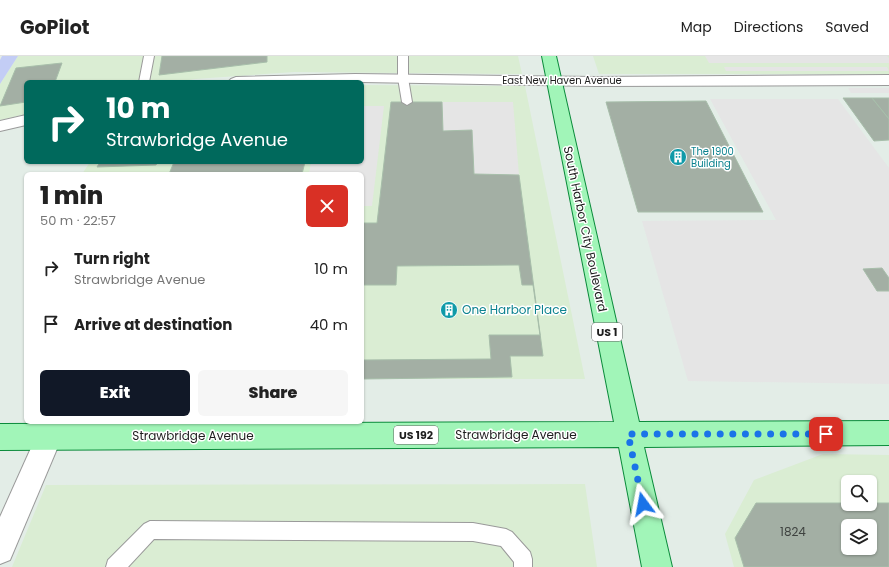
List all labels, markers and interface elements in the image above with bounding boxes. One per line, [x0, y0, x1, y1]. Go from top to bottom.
text: GoPilot [20, 14, 89, 41]
text: Map [681, 17, 712, 37]
text: Directions [734, 17, 803, 37]
text: Saved [825, 17, 869, 37]
street label: East New Haven Avenue [502, 73, 622, 88]
text: 10 m [106, 89, 170, 128]
icon: right [40, 96, 92, 148]
text: Strawbridge Avenue [106, 127, 288, 152]
street label: South Harbor City Boulevard [560, 144, 611, 313]
place label: The 1900 Building [691, 144, 734, 171]
building icon: The 1900 Building [668, 147, 688, 167]
text: 1 min [40, 179, 103, 212]
button: close [306, 185, 348, 227]
text: 50 m · 22:57 [40, 211, 116, 230]
text: Turn right [74, 248, 150, 269]
icon: right [40, 257, 62, 279]
text: 10 m [314, 258, 348, 279]
text: Strawbridge Avenue [74, 270, 205, 289]
building icon: One Harbor Place [439, 300, 459, 320]
place label: One Harbor Place [462, 301, 567, 318]
icon: arrive [40, 313, 62, 335]
text: Arrive at destination [74, 314, 232, 335]
text: 40 m [310, 314, 348, 335]
road number: US 1 [592, 323, 622, 341]
button: Exit [40, 370, 190, 416]
button: Share [198, 370, 348, 416]
pin [809, 417, 843, 451]
icon: arrive [815, 423, 837, 445]
road number: US 192 [394, 426, 438, 444]
street label: Strawbridge Avenue [455, 426, 577, 443]
street label: Strawbridge Avenue [132, 427, 254, 444]
map controls [841, 475, 877, 555]
button: search [841, 475, 877, 511]
position arrow [622, 483, 664, 525]
button: layers [841, 519, 877, 555]
house number: 1824 [780, 523, 806, 540]

